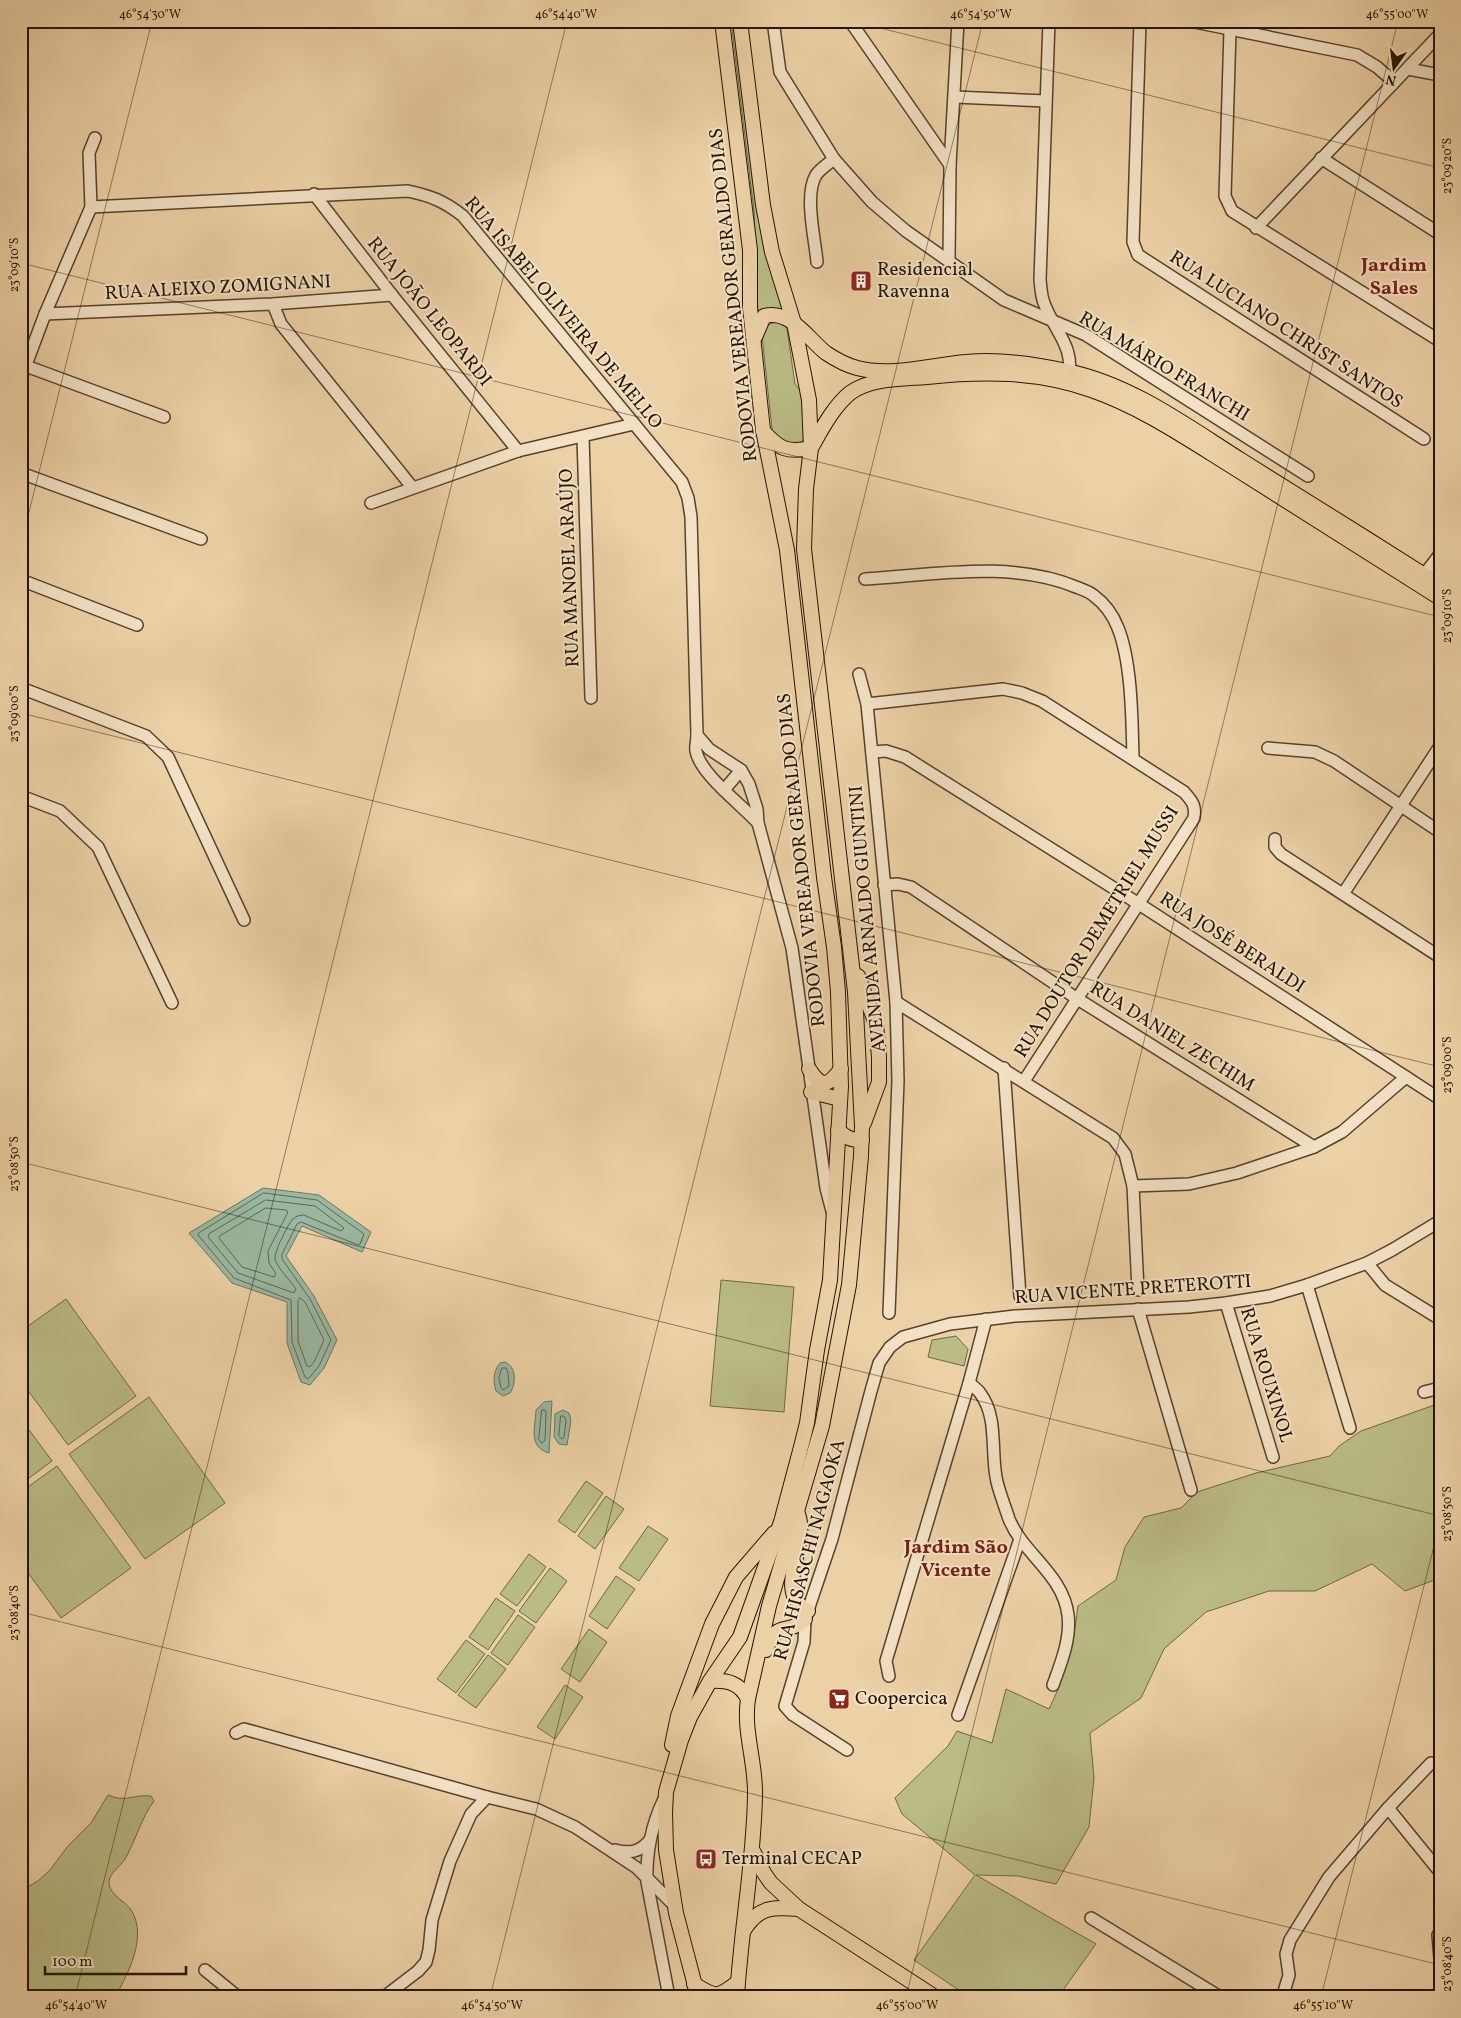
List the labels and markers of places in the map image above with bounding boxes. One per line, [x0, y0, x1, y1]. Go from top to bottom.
place label: Residencial Ravenna [877, 257, 973, 305]
building icon: Residencial Ravenna [849, 269, 873, 293]
place label: Coopercica [855, 1686, 948, 1712]
supermarket icon: Coopercica [827, 1687, 851, 1711]
place label: Terminal CECAP [722, 1846, 862, 1872]
bus stop icon: Terminal CECAP [694, 1847, 718, 1871]

